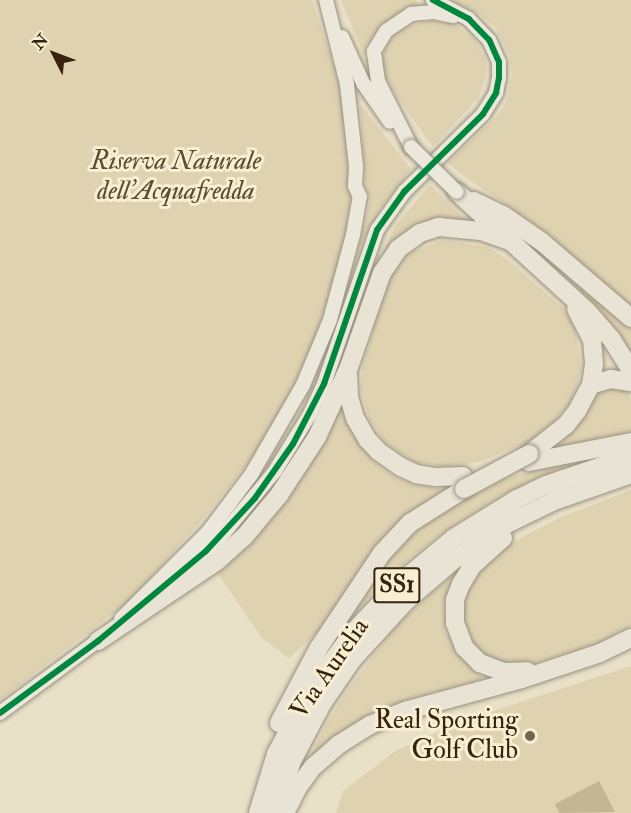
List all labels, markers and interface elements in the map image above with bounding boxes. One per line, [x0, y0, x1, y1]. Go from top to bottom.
north arrow [24, 24, 84, 84]
text: N [28, 30, 53, 54]
park label: Riserva Naturale dell'Acquafredda [91, 146, 261, 207]
road number: SS1 [373, 564, 421, 606]
street label: Via Aurelia [284, 613, 376, 725]
place label: Real Sporting Golf Club [375, 705, 518, 766]
marker: Real Sporting Golf Club [523, 729, 537, 743]

